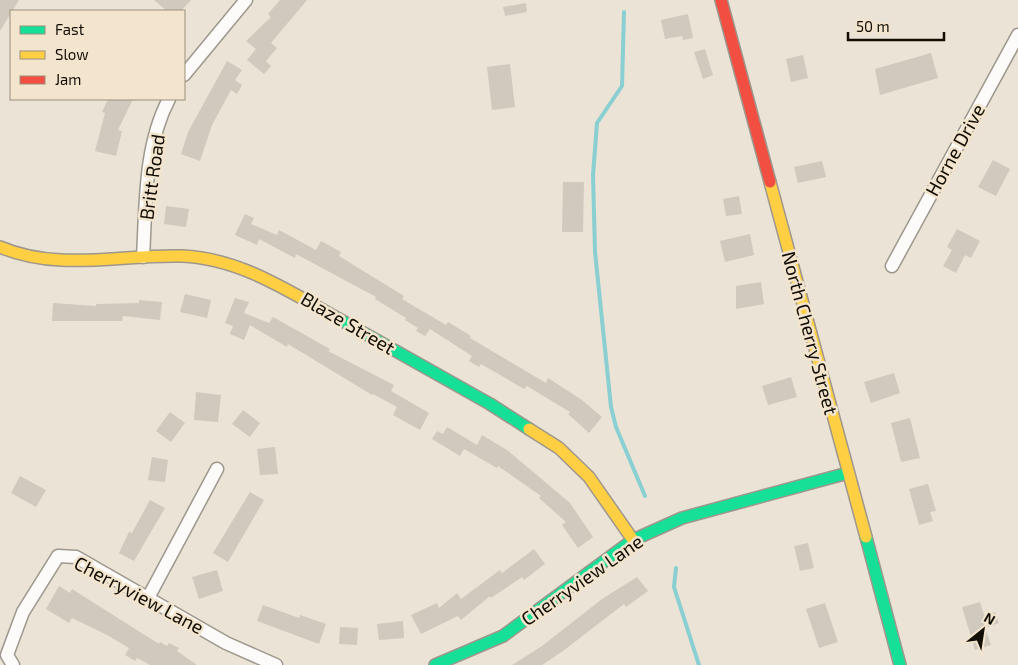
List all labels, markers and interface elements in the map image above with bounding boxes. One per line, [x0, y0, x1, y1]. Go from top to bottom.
legend [10, 10, 185, 100]
scale bar [848, 10, 944, 42]
text: 50 m [856, 17, 890, 35]
text: Fast [55, 20, 85, 38]
text: Slow [55, 45, 89, 63]
text: Jam [55, 70, 81, 88]
street label: Horne Drive [920, 100, 989, 200]
street label: Britt Road [134, 132, 169, 221]
street label: North Cherry Street [778, 249, 843, 417]
street label: Blaze Street [297, 286, 399, 359]
street label: Cherryview Lane [516, 529, 647, 630]
street label: Cherryview Lane [71, 551, 208, 638]
north arrow [958, 605, 1008, 655]
text: N [981, 608, 998, 628]

